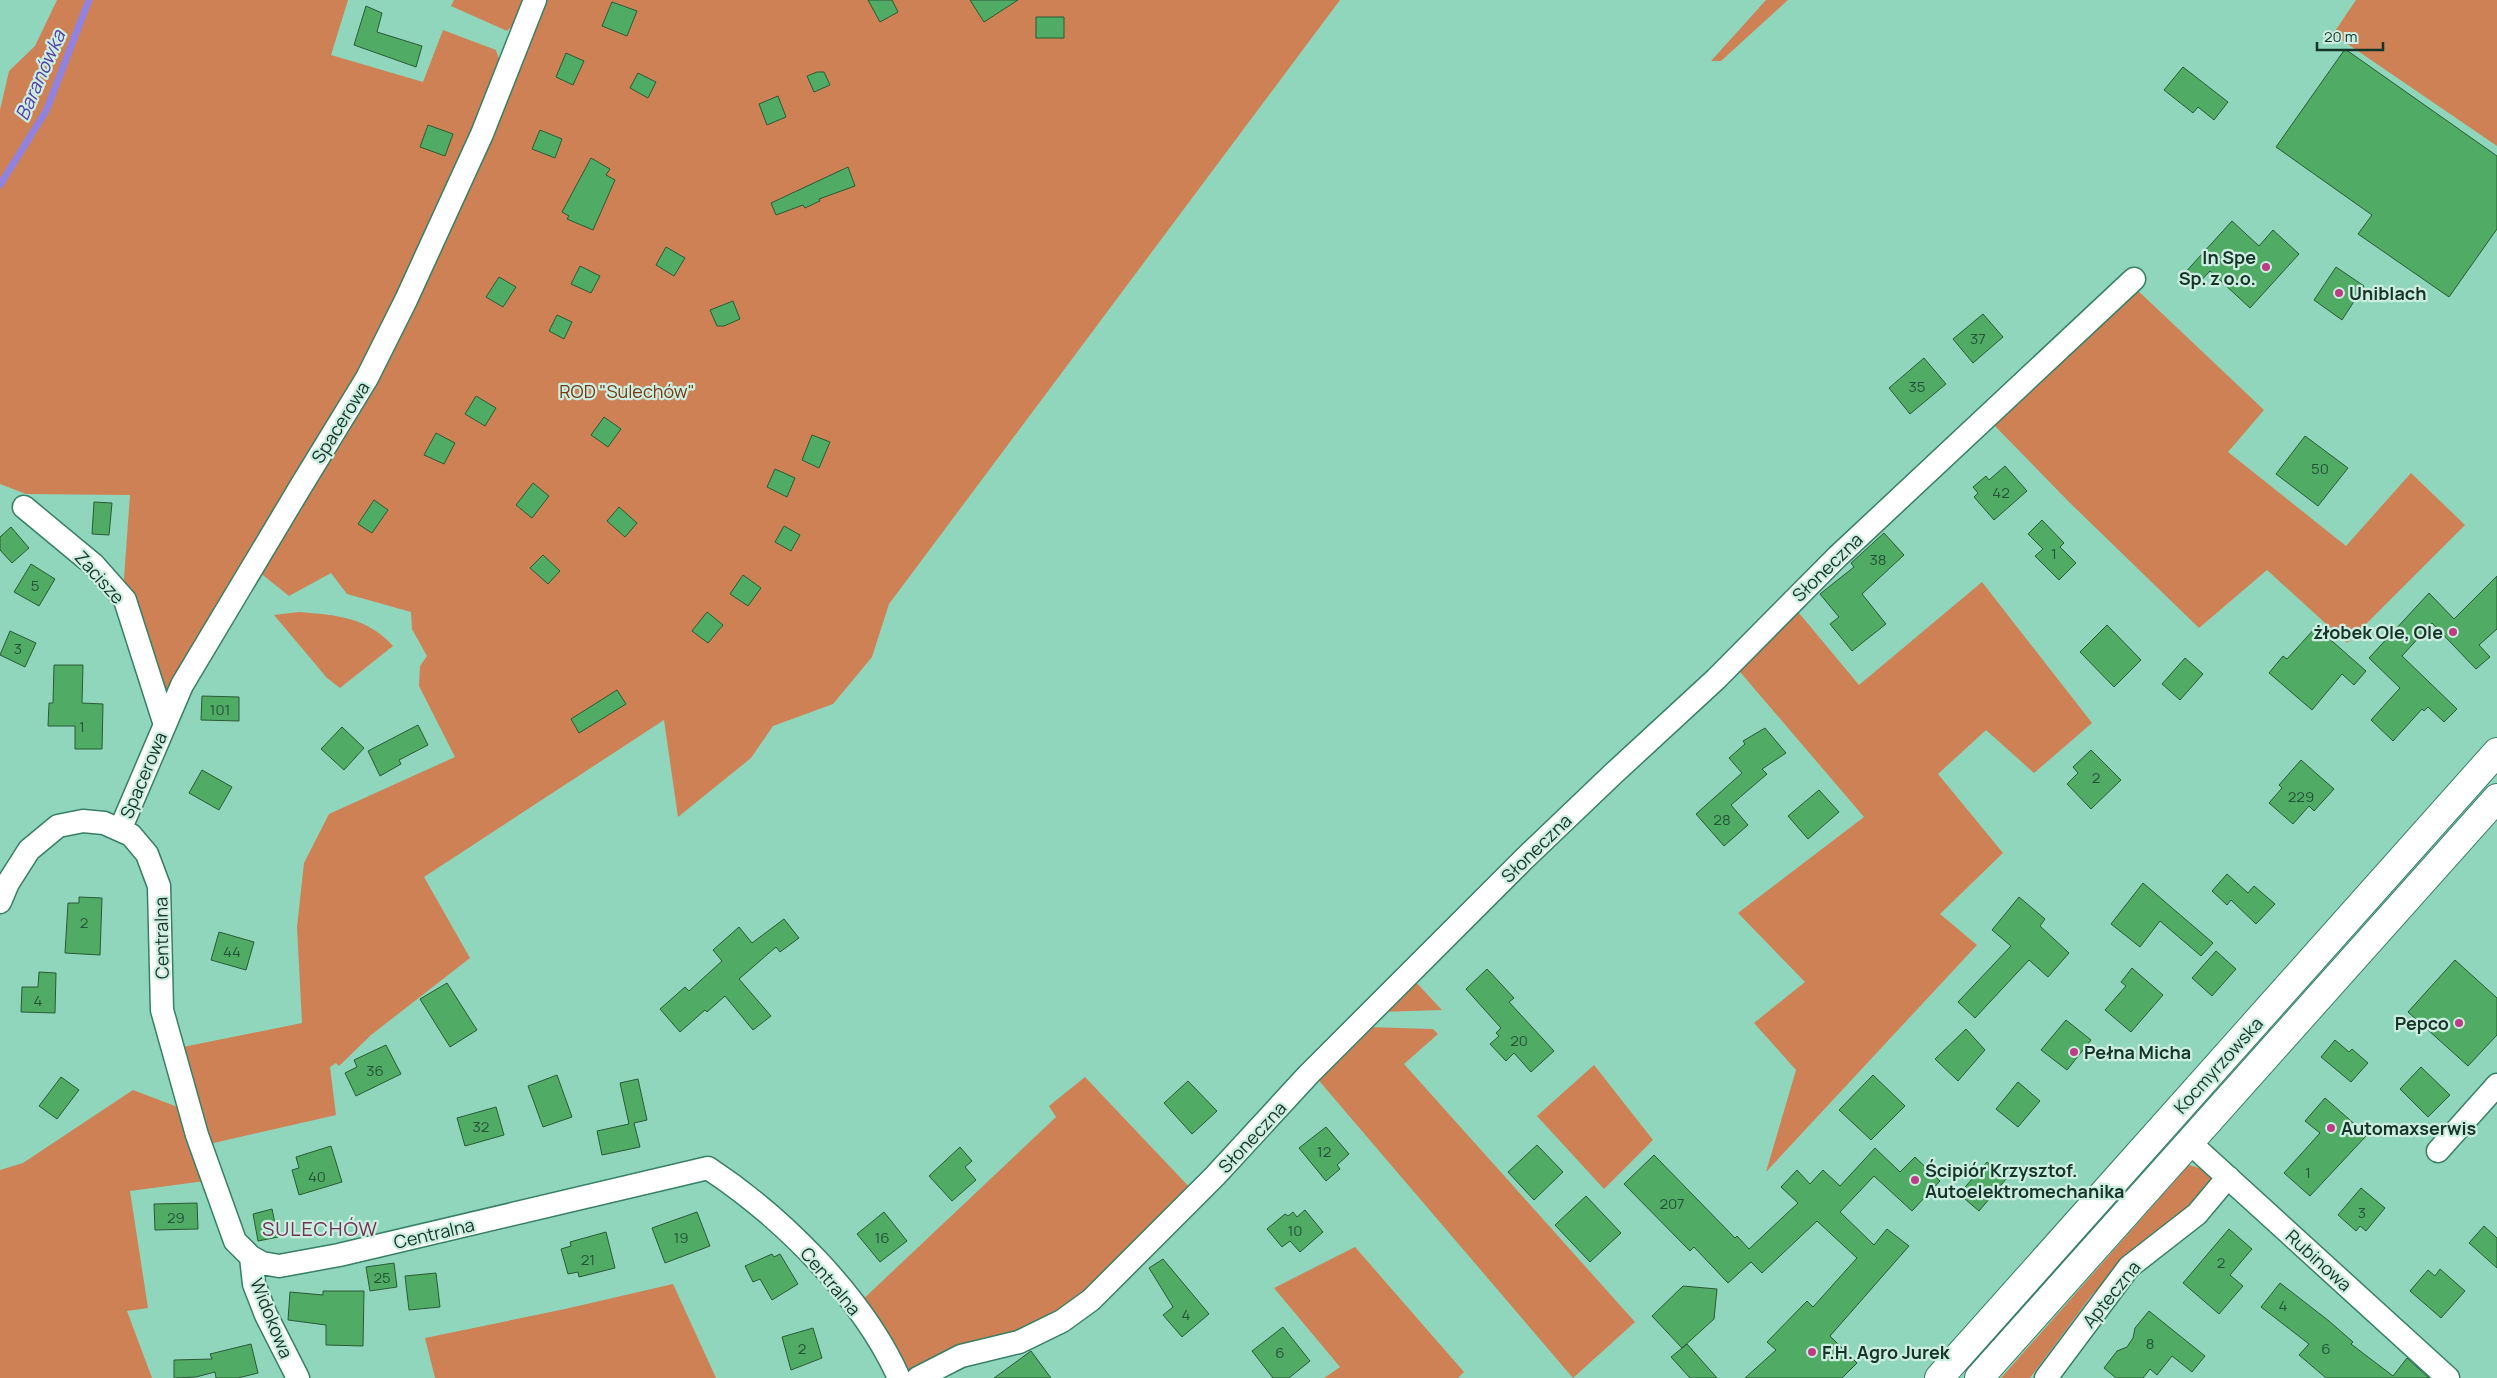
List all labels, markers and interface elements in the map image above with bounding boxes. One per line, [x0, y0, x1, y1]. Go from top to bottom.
scale bar [2317, 20, 2383, 52]
water label: Baranówka [9, 25, 72, 124]
text: 20 m [2324, 26, 2357, 47]
place label: In Spe Sp. z o.o. [2179, 245, 2256, 290]
marker: In Spe Sp. z o.o. [2260, 261, 2272, 273]
place label: Uniblach [2349, 281, 2426, 305]
marker: Uniblach [2333, 287, 2345, 299]
house number: 37 [1970, 328, 1986, 349]
house number: 35 [1909, 376, 1925, 397]
street label: Spacerowa [305, 377, 375, 467]
park label: ROD "Sulechów" [559, 379, 695, 403]
house number: 50 [2311, 458, 2329, 479]
house number: 42 [1992, 482, 2010, 503]
street label: Słoneczna [1786, 527, 1868, 607]
house number: 1 [2051, 543, 2057, 564]
street label: Zacisze [70, 545, 130, 609]
house number: 38 [1869, 549, 1887, 570]
house number: 5 [31, 575, 39, 596]
place label: żłobek Ole, Ole [2314, 620, 2443, 644]
marker: żłobek Ole, Ole [2447, 626, 2459, 638]
house number: 3 [14, 638, 22, 659]
house number: 101 [210, 699, 230, 720]
house number: 1 [79, 716, 85, 737]
street label: Spacerowa [114, 728, 172, 822]
house number: 2 [2092, 767, 2100, 788]
house number: 229 [2288, 786, 2314, 807]
street label: Słoneczna [1495, 808, 1577, 888]
house number: 28 [1713, 809, 1731, 830]
street label: Centralna [148, 897, 174, 979]
house number: 2 [80, 912, 88, 933]
house number: 44 [223, 941, 241, 962]
house number: 4 [34, 990, 43, 1011]
street label: Kocmyrzowska [2168, 1011, 2268, 1119]
place label: Pepco [2395, 1011, 2449, 1035]
marker: Pepco [2453, 1017, 2465, 1029]
house number: 20 [1510, 1030, 1528, 1051]
place label: Pełna Micha [2084, 1040, 2191, 1064]
marker: Pełna Micha [2068, 1046, 2080, 1058]
house number: 36 [366, 1060, 384, 1081]
street label: Słoneczna [1213, 1096, 1291, 1178]
house number: 32 [473, 1116, 489, 1137]
place label: Automaxserwis [2341, 1116, 2477, 1140]
marker: Automaxserwis [2325, 1122, 2337, 1134]
house number: 12 [1317, 1141, 1331, 1162]
place label: Ścipiór Krzysztof. Autoelektromechanika [1925, 1158, 2124, 1203]
house number: 1 [2305, 1162, 2311, 1183]
house number: 40 [308, 1166, 326, 1187]
marker: Ścipiór Krzysztof. Autoelektromechanika [1909, 1174, 1921, 1186]
house number: 207 [1659, 1193, 1685, 1214]
house number: 3 [2358, 1202, 2366, 1223]
house number: 29 [167, 1207, 185, 1228]
street label: Centralna [391, 1212, 477, 1254]
district label: SULECHÓW [262, 1215, 378, 1242]
house number: 10 [1288, 1220, 1303, 1241]
street label: Rubinowa [2281, 1224, 2357, 1296]
house number: 19 [673, 1227, 689, 1248]
house number: 16 [874, 1227, 890, 1248]
street label: Centralna [795, 1242, 867, 1320]
house number: 21 [581, 1249, 595, 1270]
house number: 2 [2217, 1252, 2225, 1273]
street label: Apteczna [2077, 1256, 2145, 1332]
house number: 25 [373, 1267, 391, 1288]
street label: Widokowa [245, 1274, 299, 1362]
house number: 4 [2279, 1295, 2288, 1316]
house number: 4 [1182, 1304, 1191, 1325]
house number: 8 [2146, 1333, 2154, 1354]
house number: 2 [798, 1338, 806, 1359]
house number: 6 [2321, 1338, 2331, 1359]
place label: F.H. Agro Jurek [1822, 1340, 1951, 1364]
house number: 6 [1275, 1342, 1285, 1363]
marker: F.H. Agro Jurek [1806, 1346, 1818, 1358]

